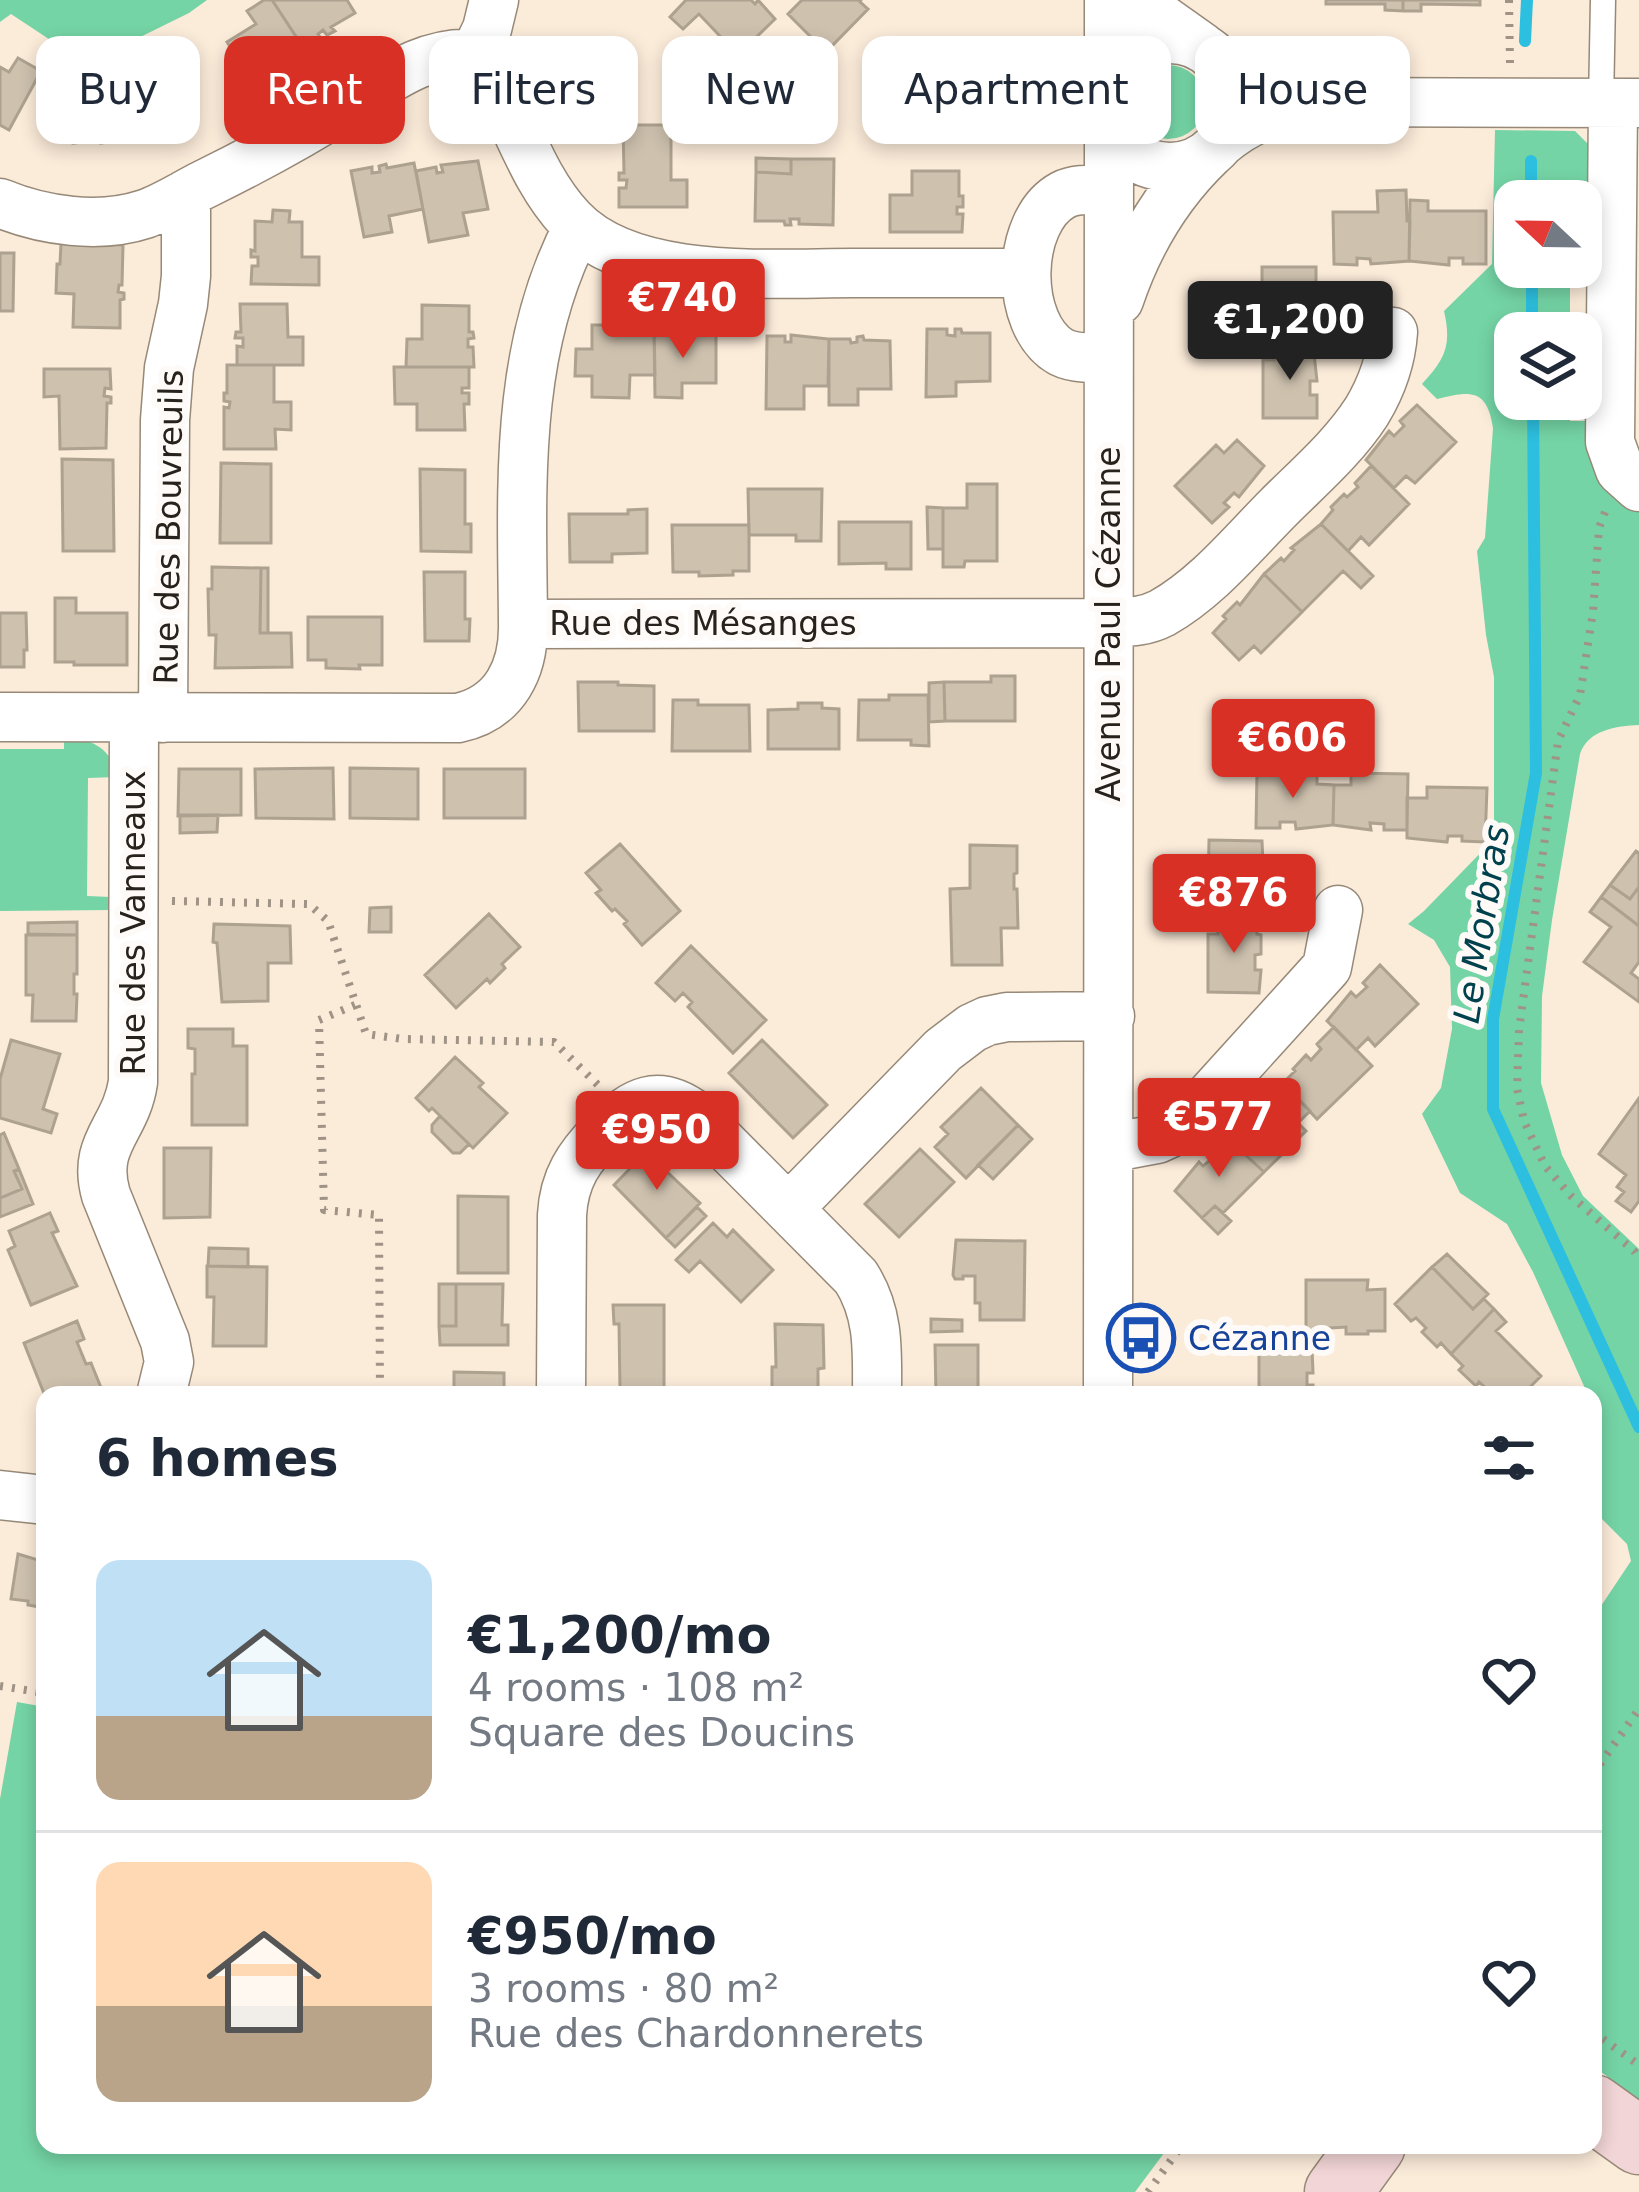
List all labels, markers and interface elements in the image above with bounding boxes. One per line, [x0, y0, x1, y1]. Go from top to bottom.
chip: Buy [36, 36, 200, 144]
chip: Rent [224, 36, 405, 144]
chip: Filters [429, 36, 638, 144]
chip: New [662, 36, 838, 144]
chip: Apartment [862, 36, 1171, 144]
chip: House [1195, 36, 1410, 144]
north arrow [1494, 180, 1602, 288]
map controls [1494, 180, 1602, 420]
pin: €740 [612, 259, 754, 361]
text: €740 [629, 275, 737, 320]
pin: €1,200 [1192, 281, 1388, 383]
text: €1,200 [1215, 297, 1365, 342]
button: layers [1494, 312, 1602, 420]
street label: Rue des Bouvreuils [146, 369, 191, 685]
street label: Avenue Paul Cézanne [1089, 446, 1128, 802]
street label: Rue des Mésanges [549, 604, 857, 643]
pin: €606 [1222, 699, 1364, 801]
text: €606 [1239, 715, 1347, 760]
street label: Rue des Vanneaux [114, 770, 153, 1076]
water label: Le Morbras [1446, 822, 1517, 1026]
pin: €876 [1163, 854, 1305, 956]
text: €876 [1180, 870, 1288, 915]
pin: €577 [1148, 1078, 1290, 1180]
pin: €950 [586, 1091, 728, 1193]
text: €577 [1165, 1094, 1273, 1139]
text: €950 [603, 1107, 711, 1152]
bus stop icon: Cézanne [1106, 1303, 1176, 1373]
place label: Cézanne [1188, 1319, 1331, 1358]
icon: filters [1476, 1425, 1542, 1491]
text: 6 homes [96, 1429, 339, 1488]
text: €1,200/mo [468, 1606, 772, 1665]
icon: home [192, 1608, 336, 1752]
icon: heart [1476, 1647, 1542, 1713]
text: 4 rooms · 108 m² [468, 1665, 804, 1710]
text: Square des Doucins [468, 1710, 855, 1755]
text: €950/mo [468, 1907, 717, 1966]
icon: home [192, 1910, 336, 2054]
icon: heart [1476, 1949, 1542, 2015]
text: 3 rooms · 80 m² [468, 1966, 779, 2011]
text: Rue des Chardonnerets [468, 2011, 924, 2056]

